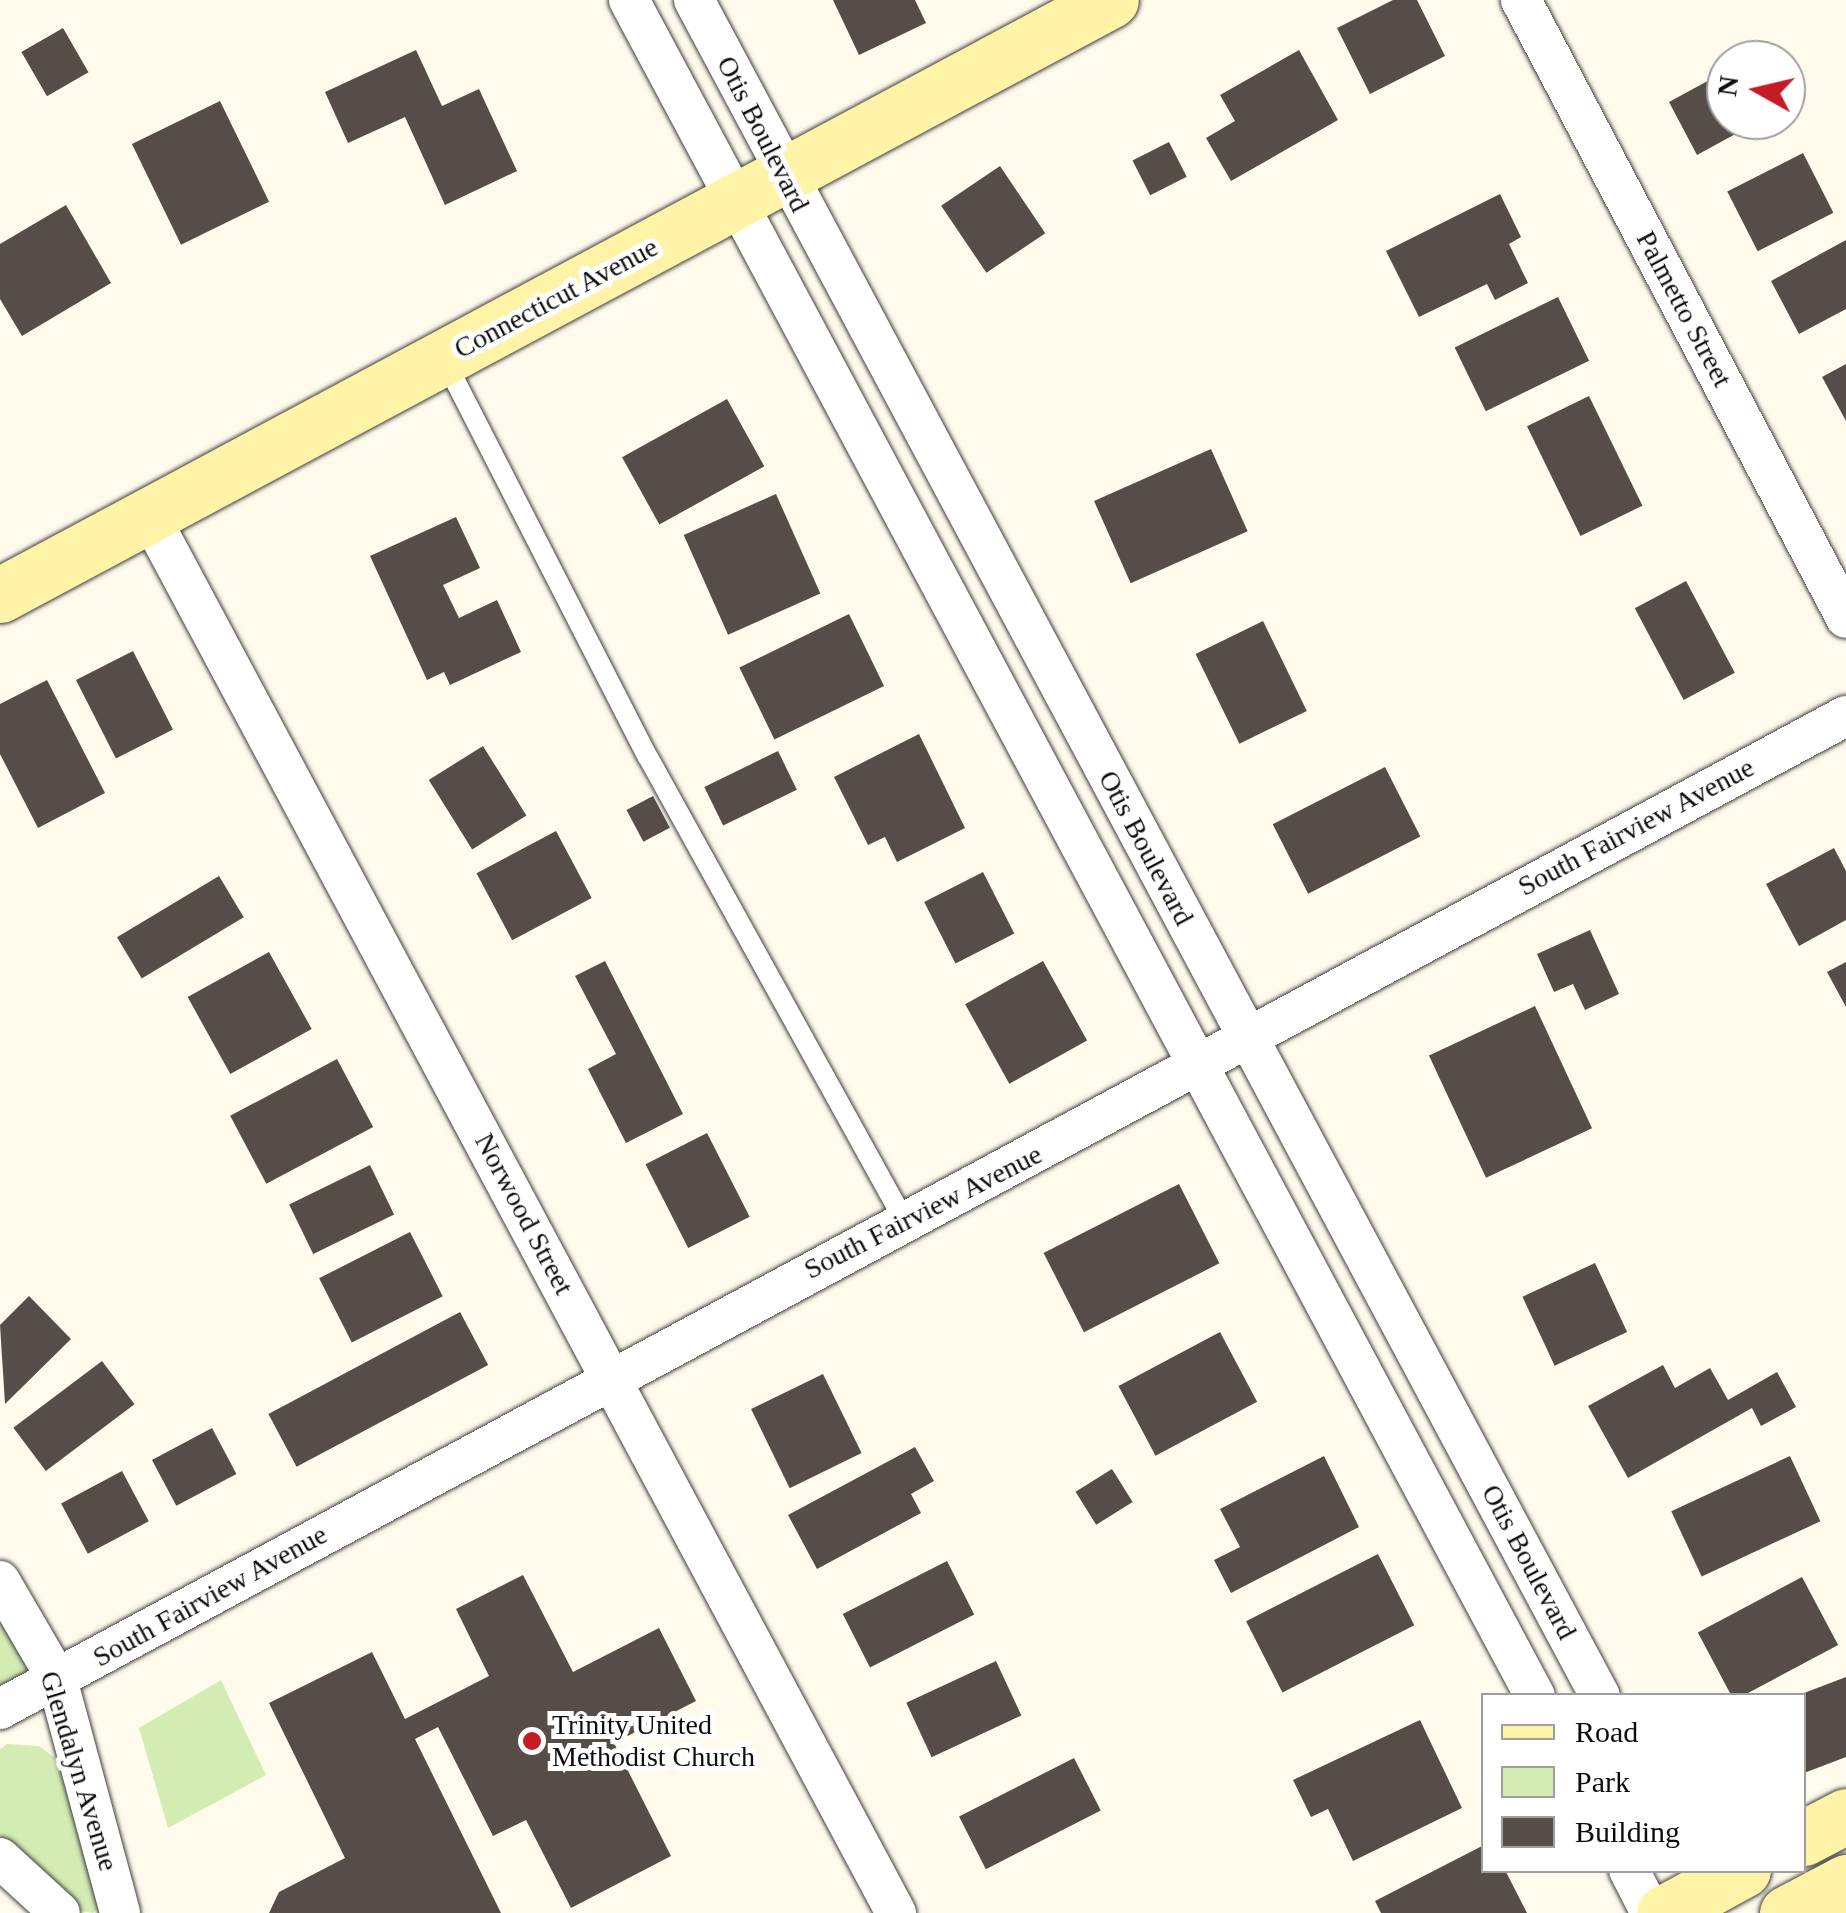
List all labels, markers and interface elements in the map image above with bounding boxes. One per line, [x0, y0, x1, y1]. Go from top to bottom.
north arrow [1706, 40, 1806, 140]
street label: Otis Boulevard [709, 50, 817, 218]
text: N [1711, 74, 1745, 98]
street label: Palmetto Street [1629, 225, 1739, 393]
street label: Connecticut Avenue [448, 230, 664, 366]
street label: South Fairview Avenue [1512, 750, 1760, 904]
street label: Otis Boulevard [1091, 765, 1201, 931]
street label: Norwood Street [467, 1127, 581, 1301]
street label: South Fairview Avenue [798, 1137, 1048, 1287]
street label: Otis Boulevard [1474, 1479, 1584, 1645]
street label: South Fairview Avenue [86, 1517, 334, 1675]
street label: Glendalyn Avenue [32, 1666, 126, 1876]
legend [1481, 1693, 1806, 1873]
place label: Trinity United Methodist Church [552, 1708, 755, 1774]
text: Road [1575, 1715, 1638, 1748]
marker: Trinity United Methodist Church [521, 1730, 543, 1752]
text: Park [1575, 1765, 1630, 1798]
text: Building [1575, 1815, 1680, 1848]

